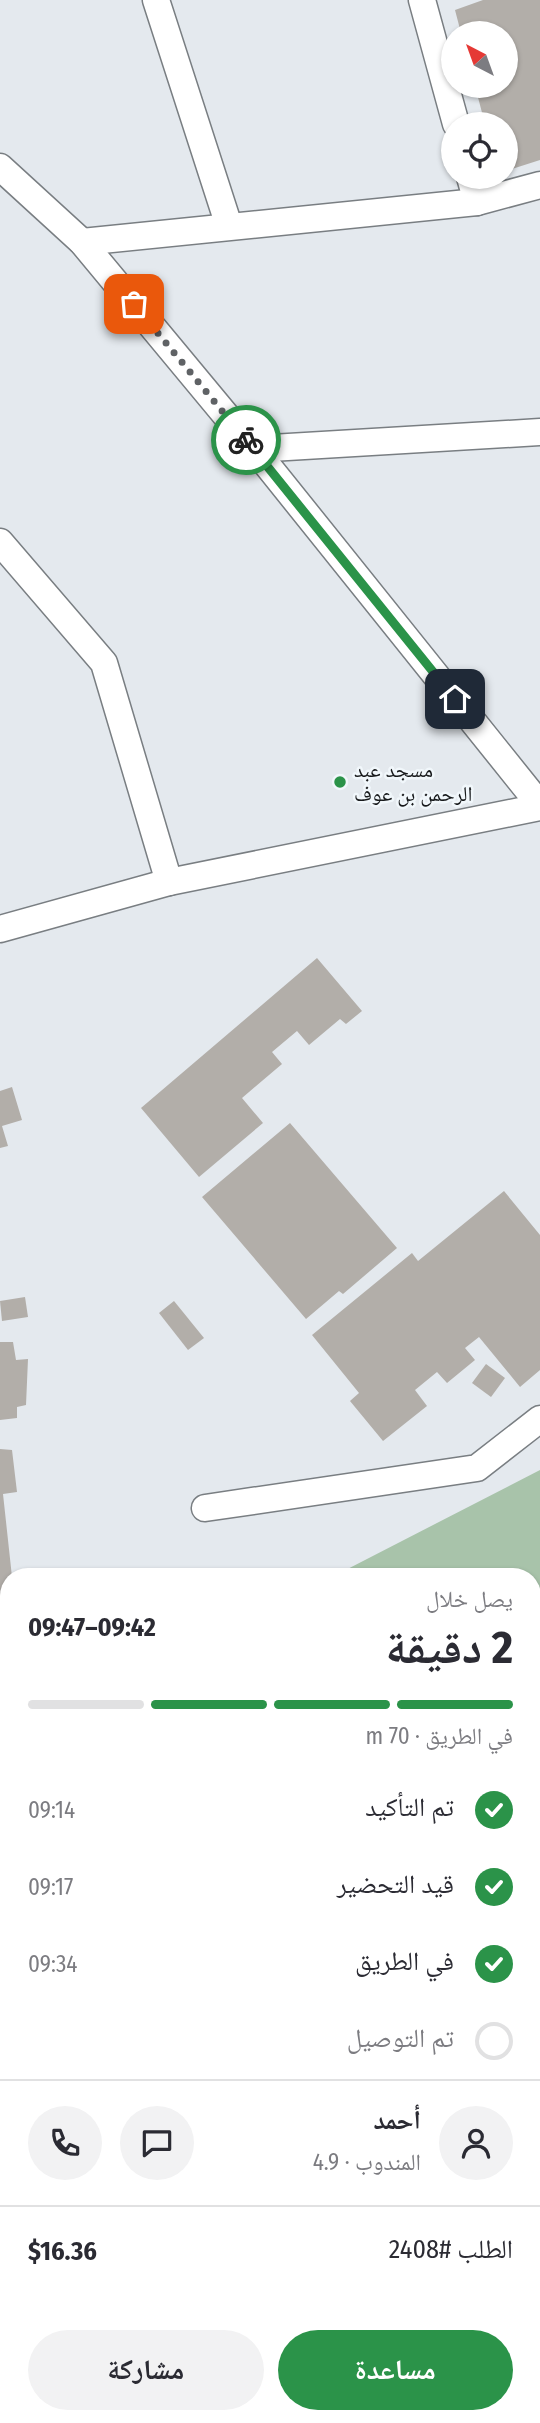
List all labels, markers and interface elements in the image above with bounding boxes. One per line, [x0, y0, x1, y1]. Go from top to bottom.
north arrow [441, 21, 518, 98]
map controls [441, 21, 518, 189]
button: locate [441, 112, 518, 189]
pin [104, 274, 164, 334]
icon: bag [115, 285, 153, 323]
courier [211, 405, 281, 475]
icon: bike [227, 421, 265, 459]
pin [425, 669, 485, 729]
icon: home [436, 680, 474, 718]
place label: مسجد عبد الرحمن بن عوف [354, 757, 472, 807]
marker: مسجد عبد الرحمن بن عوف [332, 774, 348, 790]
text: يصل خلال [426, 1585, 513, 1613]
text: 09:42–09:47 [28, 1612, 156, 1643]
text: 2 دقيقة [386, 1620, 513, 1675]
text: في الطريق · 70 m [366, 1722, 513, 1750]
icon: check [475, 1791, 513, 1829]
text: تم التأكيد [365, 1792, 454, 1823]
text: 09:14 [28, 1796, 75, 1824]
icon: check [475, 1868, 513, 1906]
text: قيد التحضير [337, 1869, 454, 1900]
text: 09:17 [28, 1873, 73, 1901]
icon: check [475, 1945, 513, 1983]
text: في الطريق [355, 1946, 454, 1977]
text: 09:34 [28, 1950, 77, 1978]
text: تم التوصيل [347, 2023, 454, 2054]
text: أحمد [373, 2105, 421, 2136]
button: phone [28, 2106, 102, 2180]
button: chat [120, 2106, 194, 2180]
button: person [439, 2106, 513, 2180]
text: المندوب · 4.9 [313, 2148, 421, 2176]
text: الطلب #2408 [389, 2234, 513, 2265]
text: $16.36 [28, 2236, 97, 2267]
button: مشاركة [28, 2330, 264, 2410]
button: مساعدة [278, 2330, 513, 2410]

